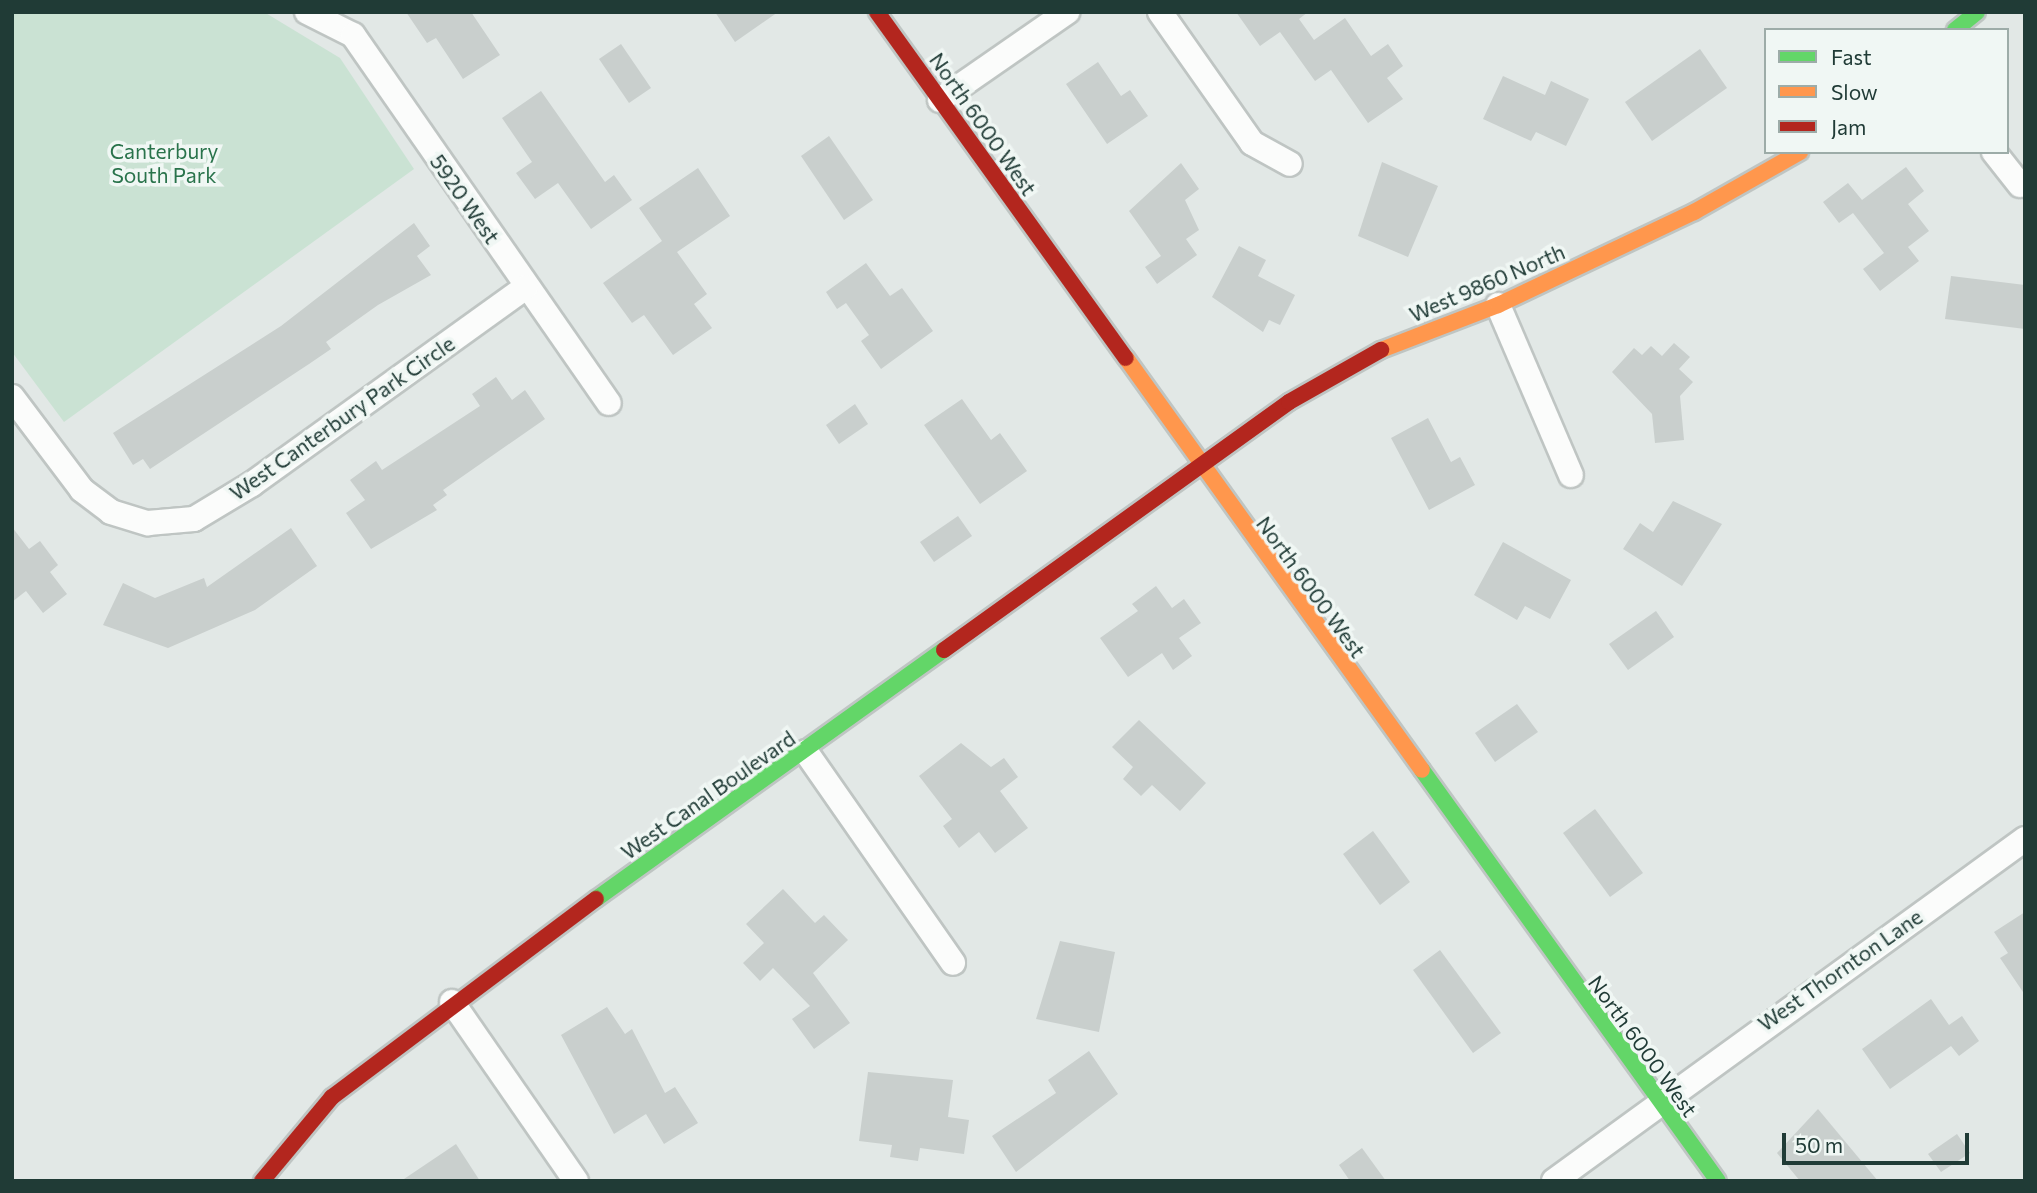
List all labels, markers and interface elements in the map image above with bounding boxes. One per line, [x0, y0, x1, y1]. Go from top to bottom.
legend [1764, 28, 2009, 154]
text: Fast [1831, 44, 1872, 69]
street label: North 6000 West [924, 48, 1042, 200]
text: Slow [1831, 79, 1878, 104]
text: Jam [1831, 114, 1866, 139]
park label: Canterbury South Park [110, 138, 218, 188]
street label: 5920 West [425, 150, 505, 248]
street label: West 9860 North [1405, 239, 1569, 327]
street label: West Canterbury Park Circle [225, 331, 459, 505]
street label: North 6000 West [1251, 511, 1371, 663]
street label: West Canal Boulevard [616, 725, 800, 865]
street label: West Thornton Lane [1753, 904, 1927, 1036]
street label: North 6000 West [1583, 970, 1703, 1122]
scale bar [1785, 1120, 1972, 1164]
text: 50 m [1795, 1132, 1843, 1157]

